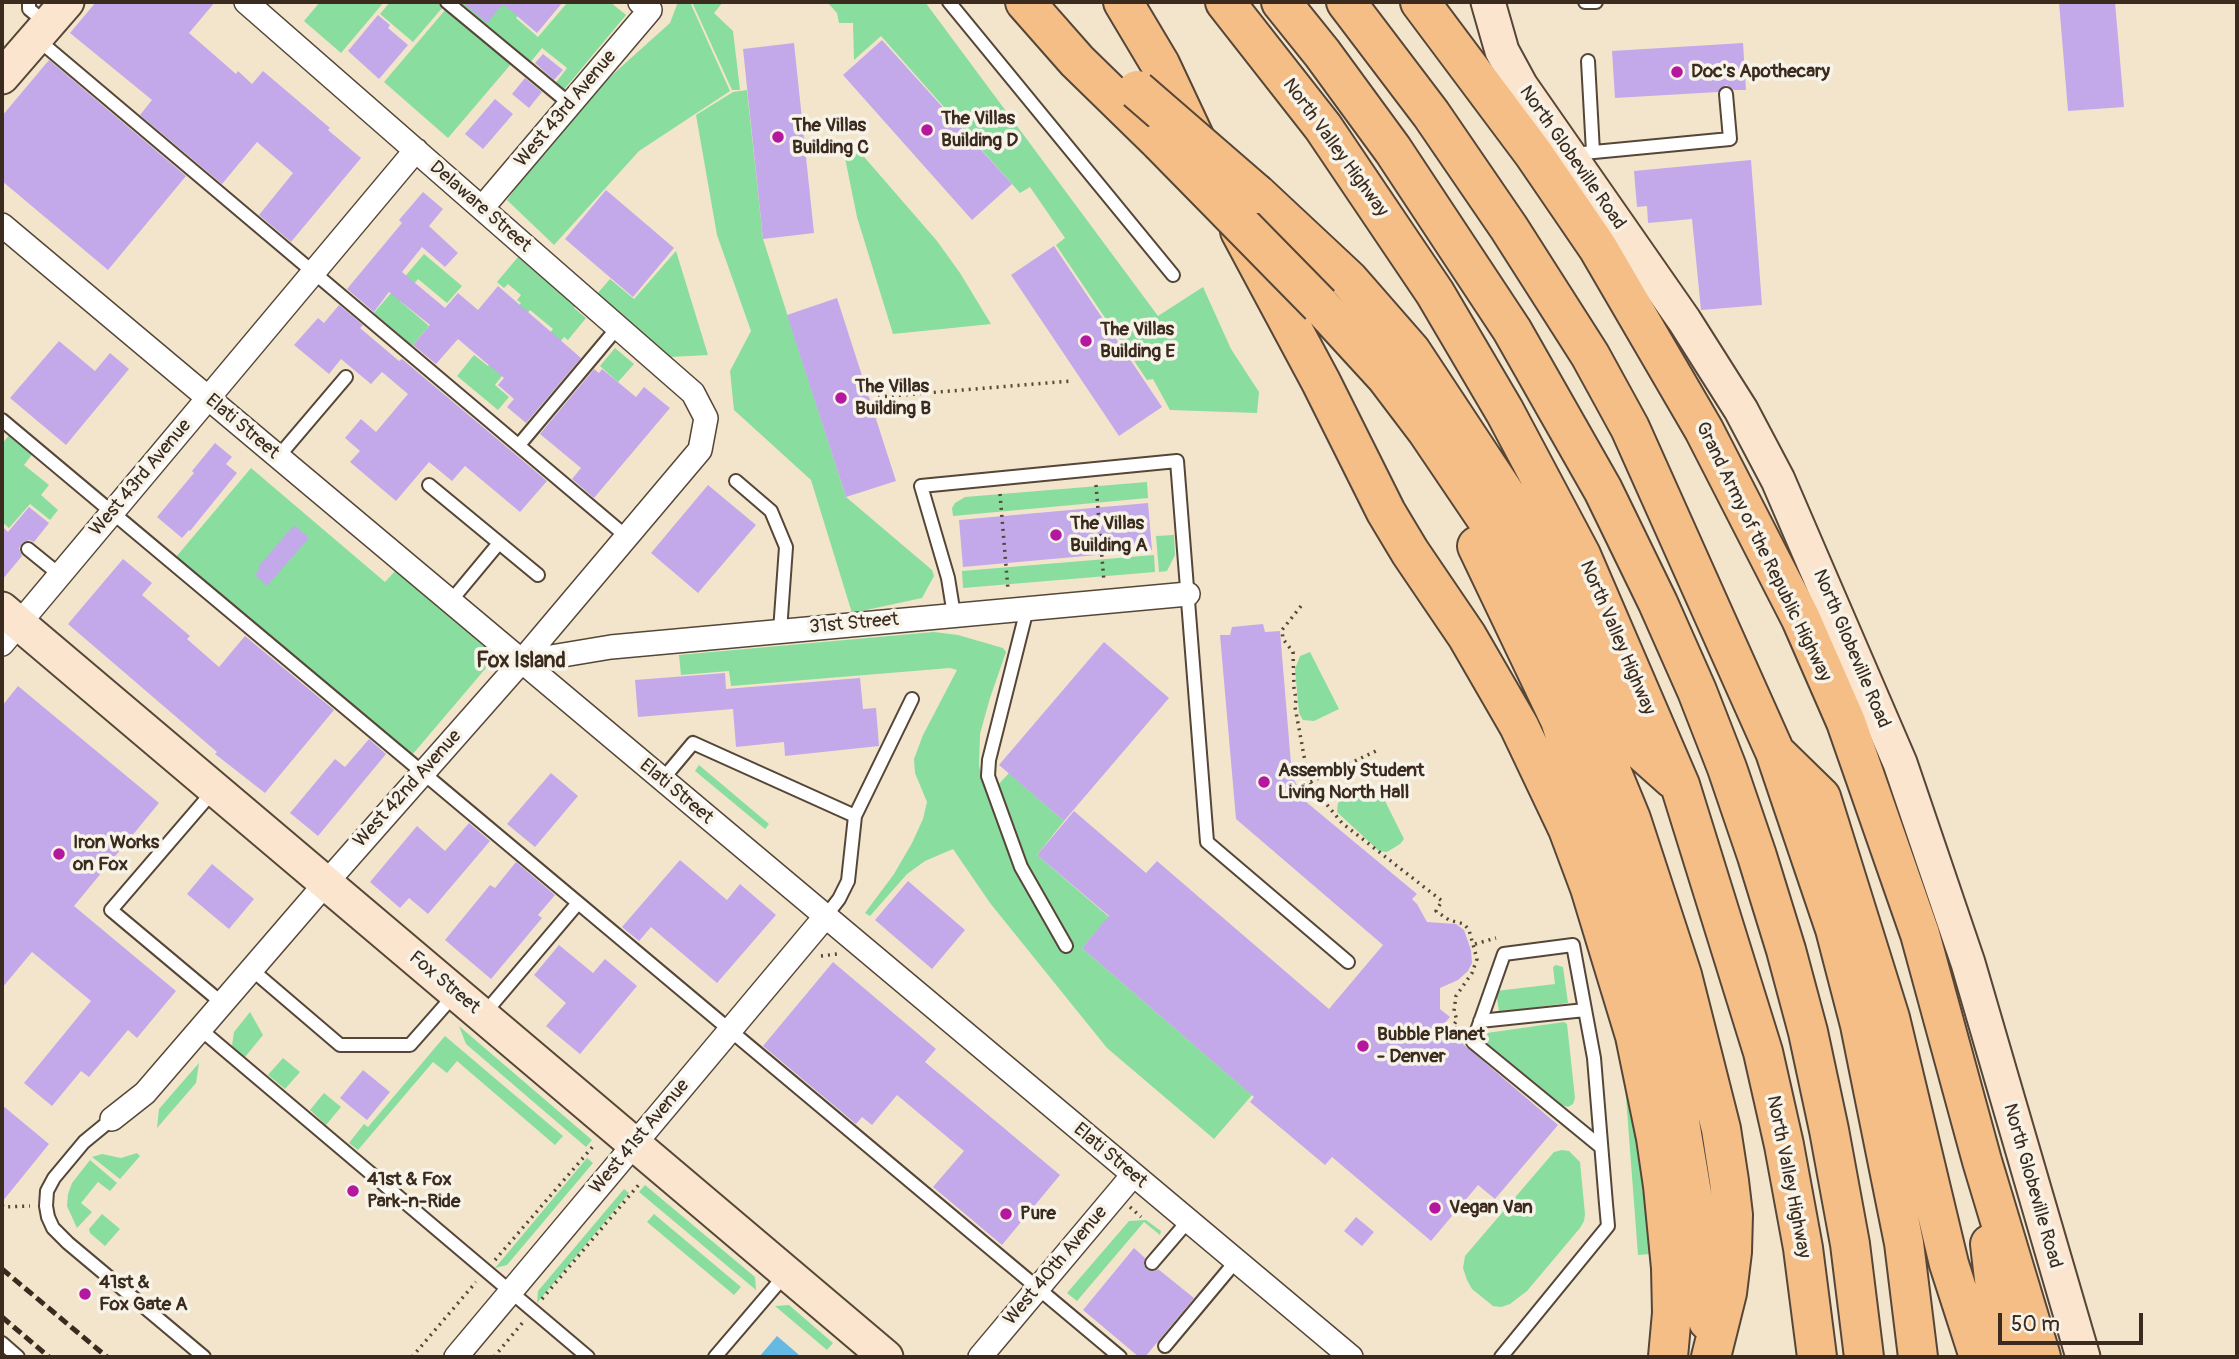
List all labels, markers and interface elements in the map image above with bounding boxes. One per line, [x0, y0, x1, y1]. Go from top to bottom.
street label: West 43rd Avenue [510, 46, 622, 172]
place label: Doc's Apothecary [1691, 61, 1830, 83]
marker: Doc's Apothecary [1669, 64, 1685, 80]
street label: North Valley Highway [1277, 74, 1393, 222]
street label: North Globeville Road [1514, 82, 1630, 234]
place label: The Villas Building D [941, 108, 1018, 152]
place label: The Villas Building C [792, 115, 869, 159]
marker: The Villas Building D [919, 122, 935, 138]
marker: The Villas Building C [770, 129, 786, 145]
street label: Delaware Street [424, 157, 536, 257]
place label: The Villas Building E [1100, 319, 1175, 363]
marker: The Villas Building E [1078, 333, 1094, 349]
place label: The Villas Building B [855, 376, 931, 420]
street label: Elati Street [200, 390, 284, 464]
marker: The Villas Building B [833, 390, 849, 406]
street label: West 43rd Avenue [85, 415, 197, 541]
street label: Grand Army of the Republic Highway [1690, 419, 1836, 685]
place label: The Villas Building A [1070, 513, 1147, 557]
marker: The Villas Building A [1048, 527, 1064, 543]
street label: North Valley Highway [1574, 558, 1660, 718]
street label: North Globeville Road [1807, 566, 1895, 732]
street label: 31st Street [808, 609, 900, 639]
district label: Fox Island [476, 649, 566, 675]
street label: West 42nd Avenue [349, 726, 467, 852]
street label: Elati Street [634, 755, 718, 829]
place label: Assembly Student Living North Hall [1278, 760, 1424, 804]
marker: Assembly Student Living North Hall [1256, 774, 1272, 790]
place label: Iron Works on Fox [73, 832, 159, 876]
marker: Iron Works on Fox [51, 846, 67, 862]
street label: Fox Street [404, 947, 484, 1019]
place label: Bubble Planet - Denver [1377, 1024, 1485, 1068]
marker: Bubble Planet - Denver [1355, 1038, 1371, 1054]
street label: West 41st Avenue [585, 1075, 695, 1199]
street label: North Valley Highway [1761, 1094, 1815, 1260]
street label: North Globeville Road [1998, 1101, 2066, 1271]
street label: Elati Street [1068, 1119, 1152, 1193]
place label: 41st & Fox Park-n-Ride [367, 1169, 460, 1213]
marker: 41st & Fox Park-n-Ride [345, 1183, 361, 1199]
place label: Vegan Van [1449, 1197, 1533, 1219]
marker: Vegan Van [1427, 1200, 1443, 1216]
street label: West 40th Avenue [999, 1202, 1113, 1330]
place label: Pure [1020, 1203, 1056, 1225]
marker: Pure [998, 1206, 1014, 1222]
place label: 41st & Fox Gate A [99, 1272, 187, 1316]
marker: 41st & Fox Gate A [77, 1286, 93, 1302]
scale bar [2001, 1300, 2146, 1344]
text: 50 m [2011, 1311, 2060, 1338]

